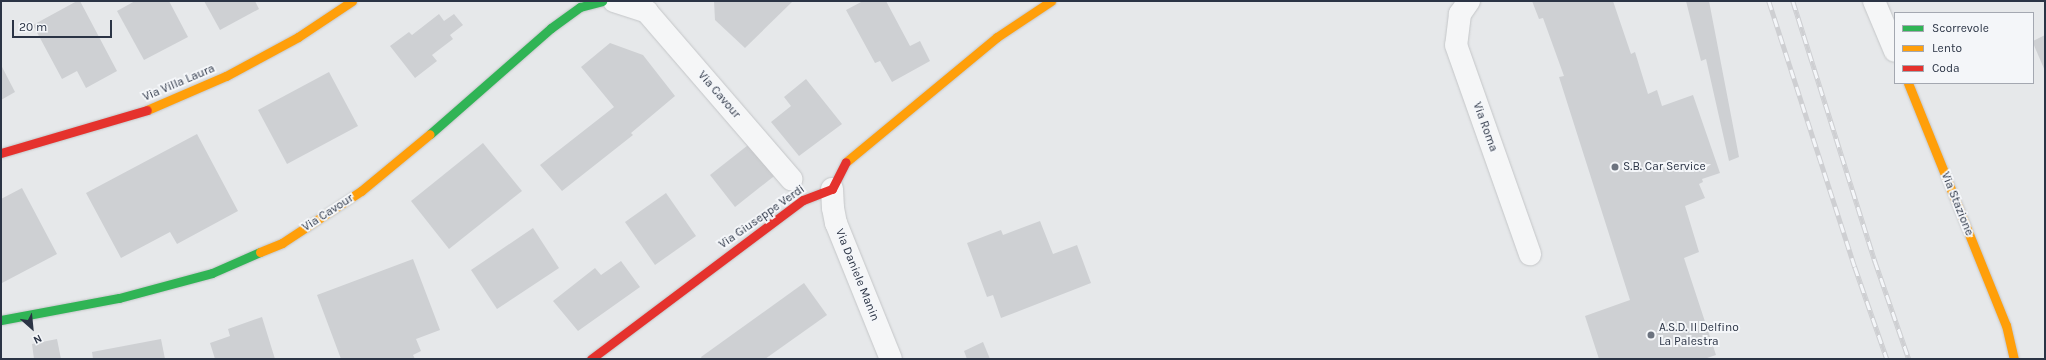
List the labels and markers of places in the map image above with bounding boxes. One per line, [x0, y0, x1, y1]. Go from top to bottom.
place label: S.B. Car Service [1623, 160, 1706, 174]
marker: S.B. Car Service [1610, 162, 1620, 172]
place label: A.S.D. Il Delfino La Palestra [1659, 321, 1739, 349]
marker: A.S.D. Il Delfino La Palestra [1646, 330, 1656, 340]

